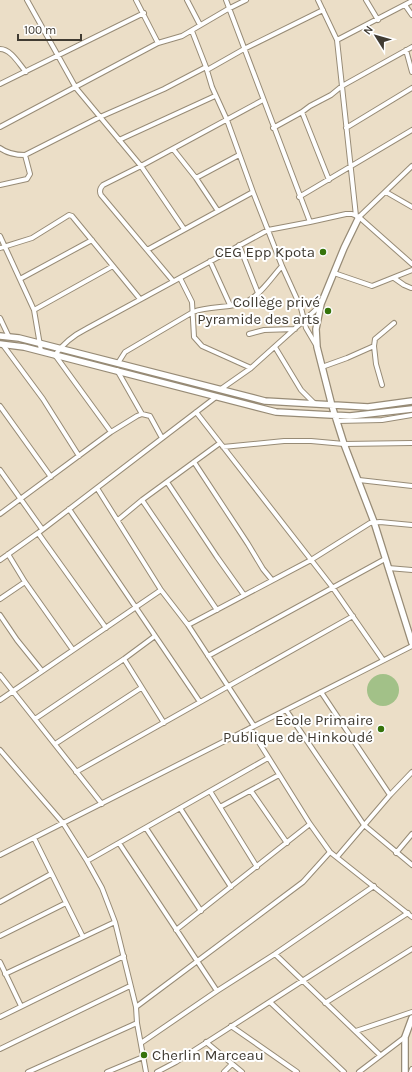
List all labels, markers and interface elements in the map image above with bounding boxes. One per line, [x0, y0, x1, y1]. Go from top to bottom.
scale bar [18, 16, 81, 42]
north arrow [356, 16, 396, 56]
text: 100 m [24, 23, 56, 37]
text: N [361, 23, 376, 37]
place label: CEG Epp Kpota [215, 243, 315, 261]
marker: CEG Epp Kpota [318, 247, 328, 257]
place label: Collège privé Pyramide des arts [197, 293, 320, 328]
marker: Collège privé Pyramide des arts [323, 306, 333, 316]
place label: Ecole Primaire Publique de Hinkoudé [223, 711, 373, 746]
marker: Ecole Primaire Publique de Hinkoudé [376, 724, 386, 734]
place label: Cherlin Marceau [152, 1046, 264, 1064]
marker: Cherlin Marceau [139, 1050, 149, 1060]

